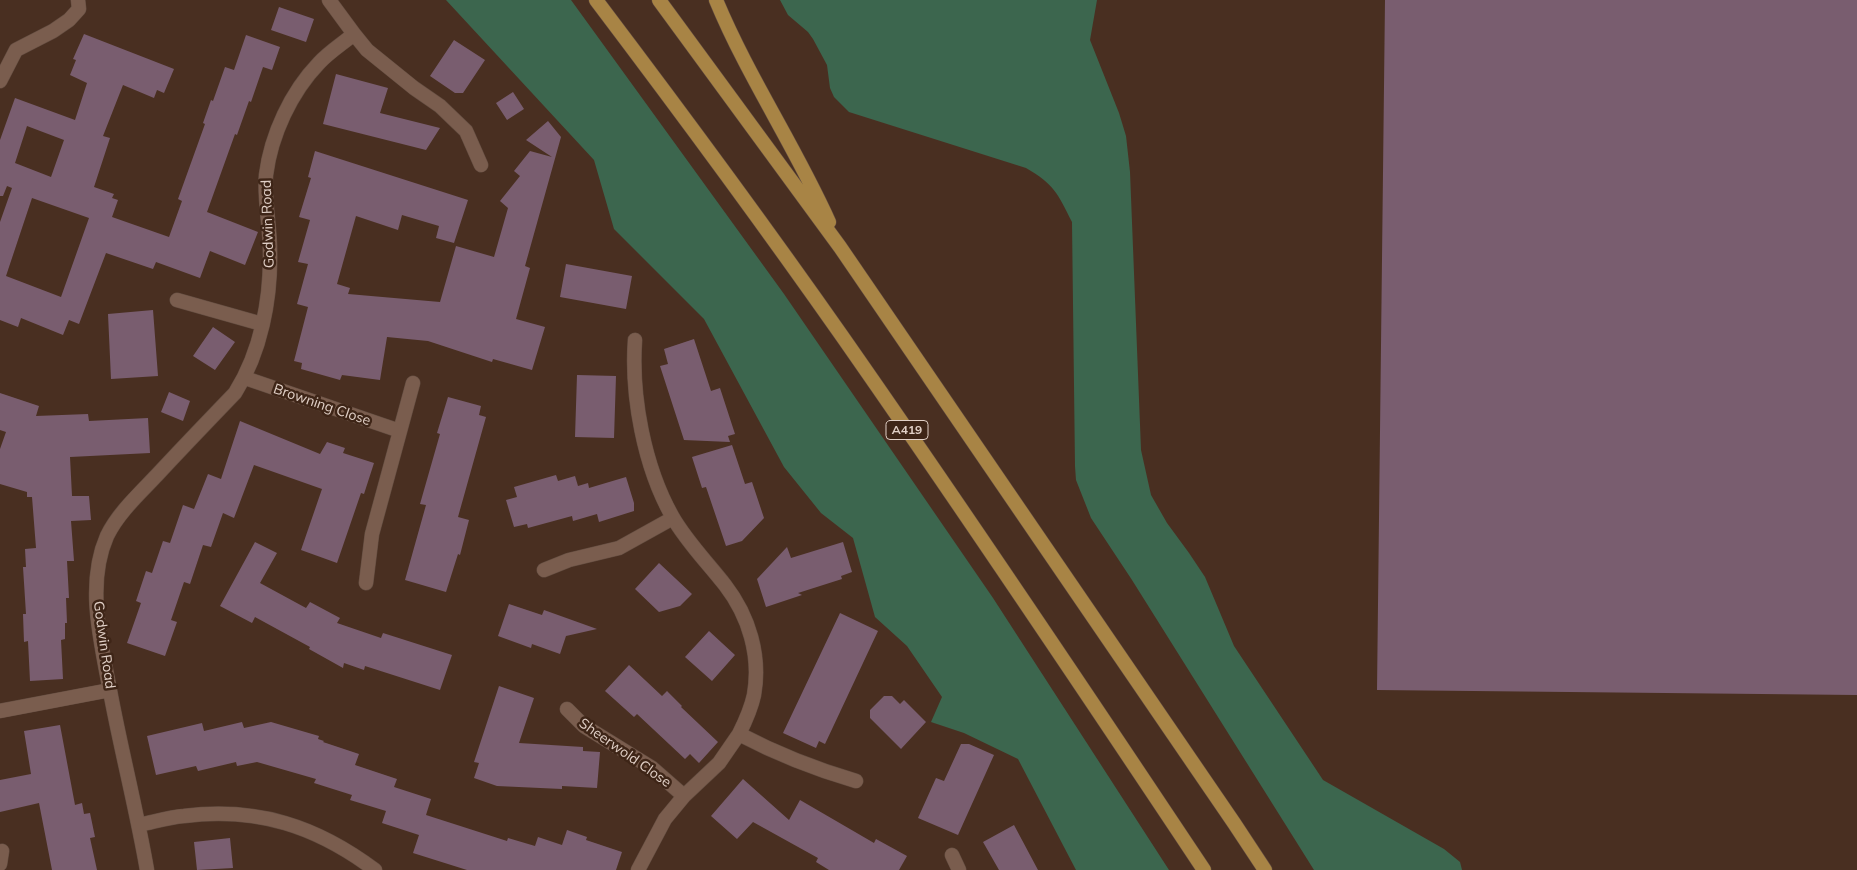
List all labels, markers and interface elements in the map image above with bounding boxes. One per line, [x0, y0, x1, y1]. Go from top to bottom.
street label: Godwin Road [258, 180, 278, 268]
street label: Browning Close [271, 380, 373, 430]
road number: A419 [886, 420, 928, 440]
street label: Godwin Road [90, 600, 118, 690]
street label: Sheerwold Close [576, 715, 674, 791]

